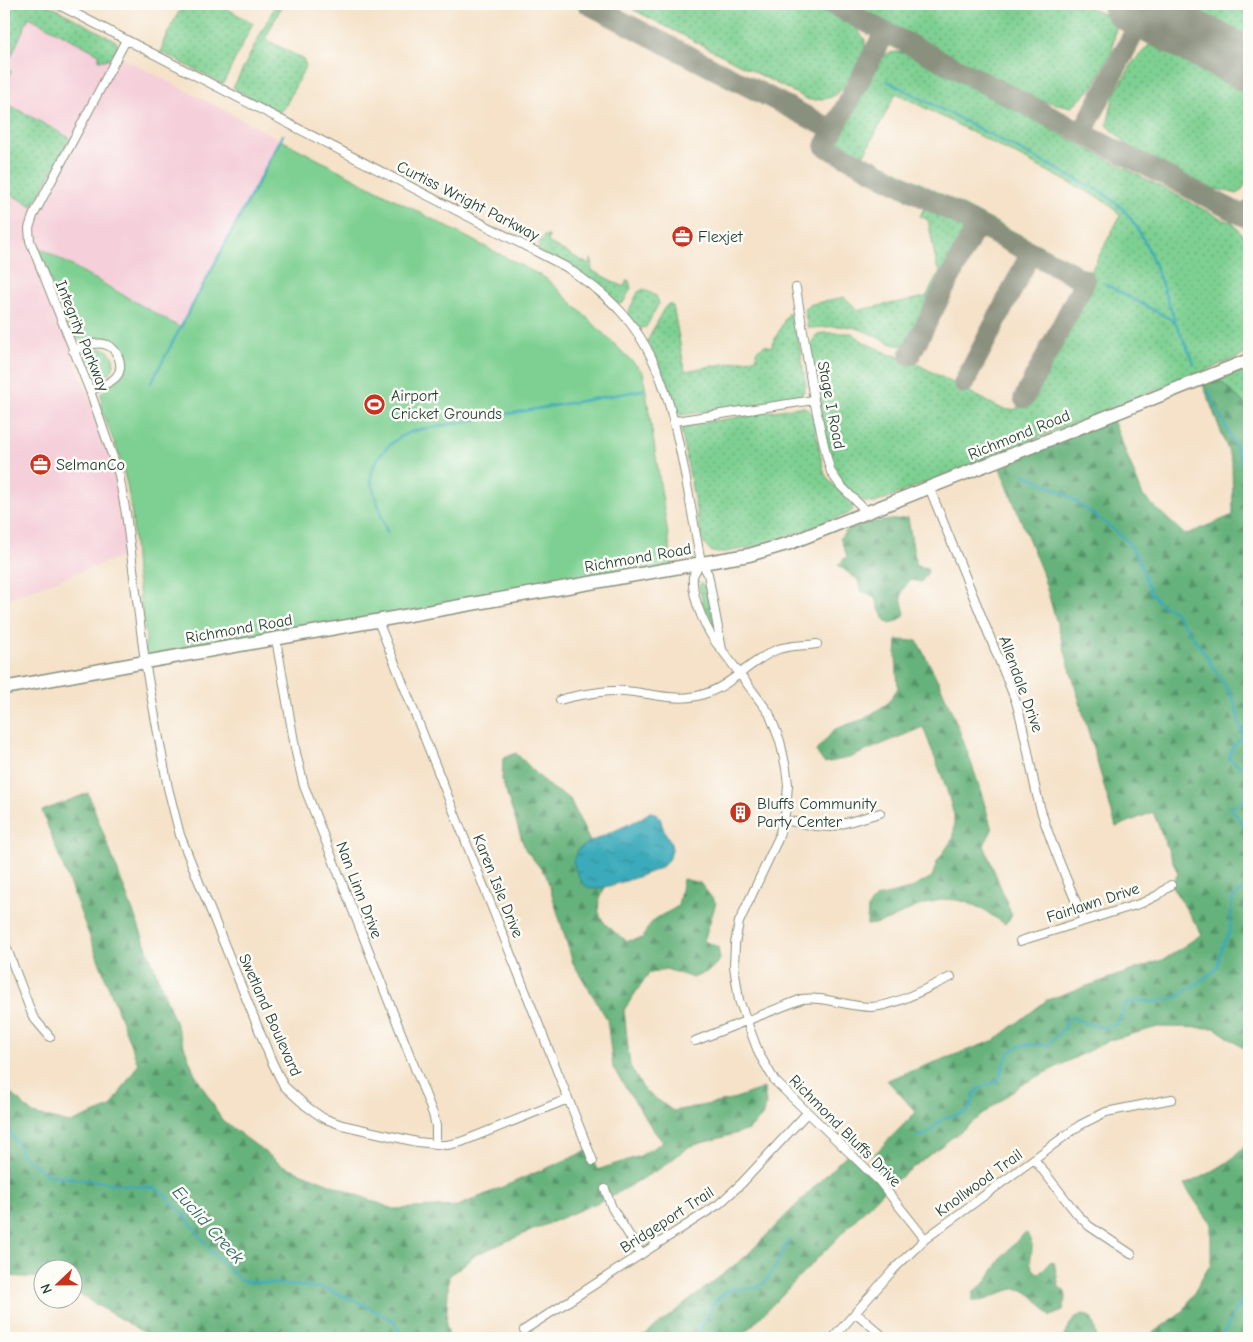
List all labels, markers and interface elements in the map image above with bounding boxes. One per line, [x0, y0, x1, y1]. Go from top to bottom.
street label: Curtiss Wright Parkway [394, 157, 543, 245]
office icon: Flexjet [670, 225, 694, 249]
place label: Flexjet [698, 228, 743, 246]
street label: Integrity Parkway [52, 278, 113, 395]
street label: Stage I Road [814, 360, 848, 450]
place label: Airport Cricket Grounds [391, 387, 502, 423]
sports icon: Airport Cricket Grounds [363, 393, 387, 417]
street label: Richmond Road [965, 406, 1073, 464]
office icon: SelmanCo [28, 453, 52, 477]
place label: SelmanCo [56, 456, 125, 474]
street label: Richmond Road [583, 540, 693, 576]
street label: Richmond Road [184, 611, 294, 647]
street label: Allendale Drive [995, 633, 1047, 735]
place label: Bluffs Community Party Center [757, 795, 878, 831]
building icon: Bluffs Community Party Center [729, 801, 753, 825]
street label: Karen Isle Drive [469, 832, 527, 940]
street label: Nan Linn Drive [332, 839, 386, 941]
street label: Fairlawn Drive [1044, 880, 1142, 926]
street label: Swetland Boulevard [235, 951, 305, 1079]
street label: Richmond Bluffs Drive [785, 1071, 905, 1191]
street label: Knollwood Trail [932, 1145, 1026, 1221]
water label: Euclid Creek [168, 1182, 248, 1268]
street label: Bridgeport Trail [617, 1183, 717, 1257]
north arrow [32, 1260, 82, 1310]
text: N [37, 1281, 56, 1296]

